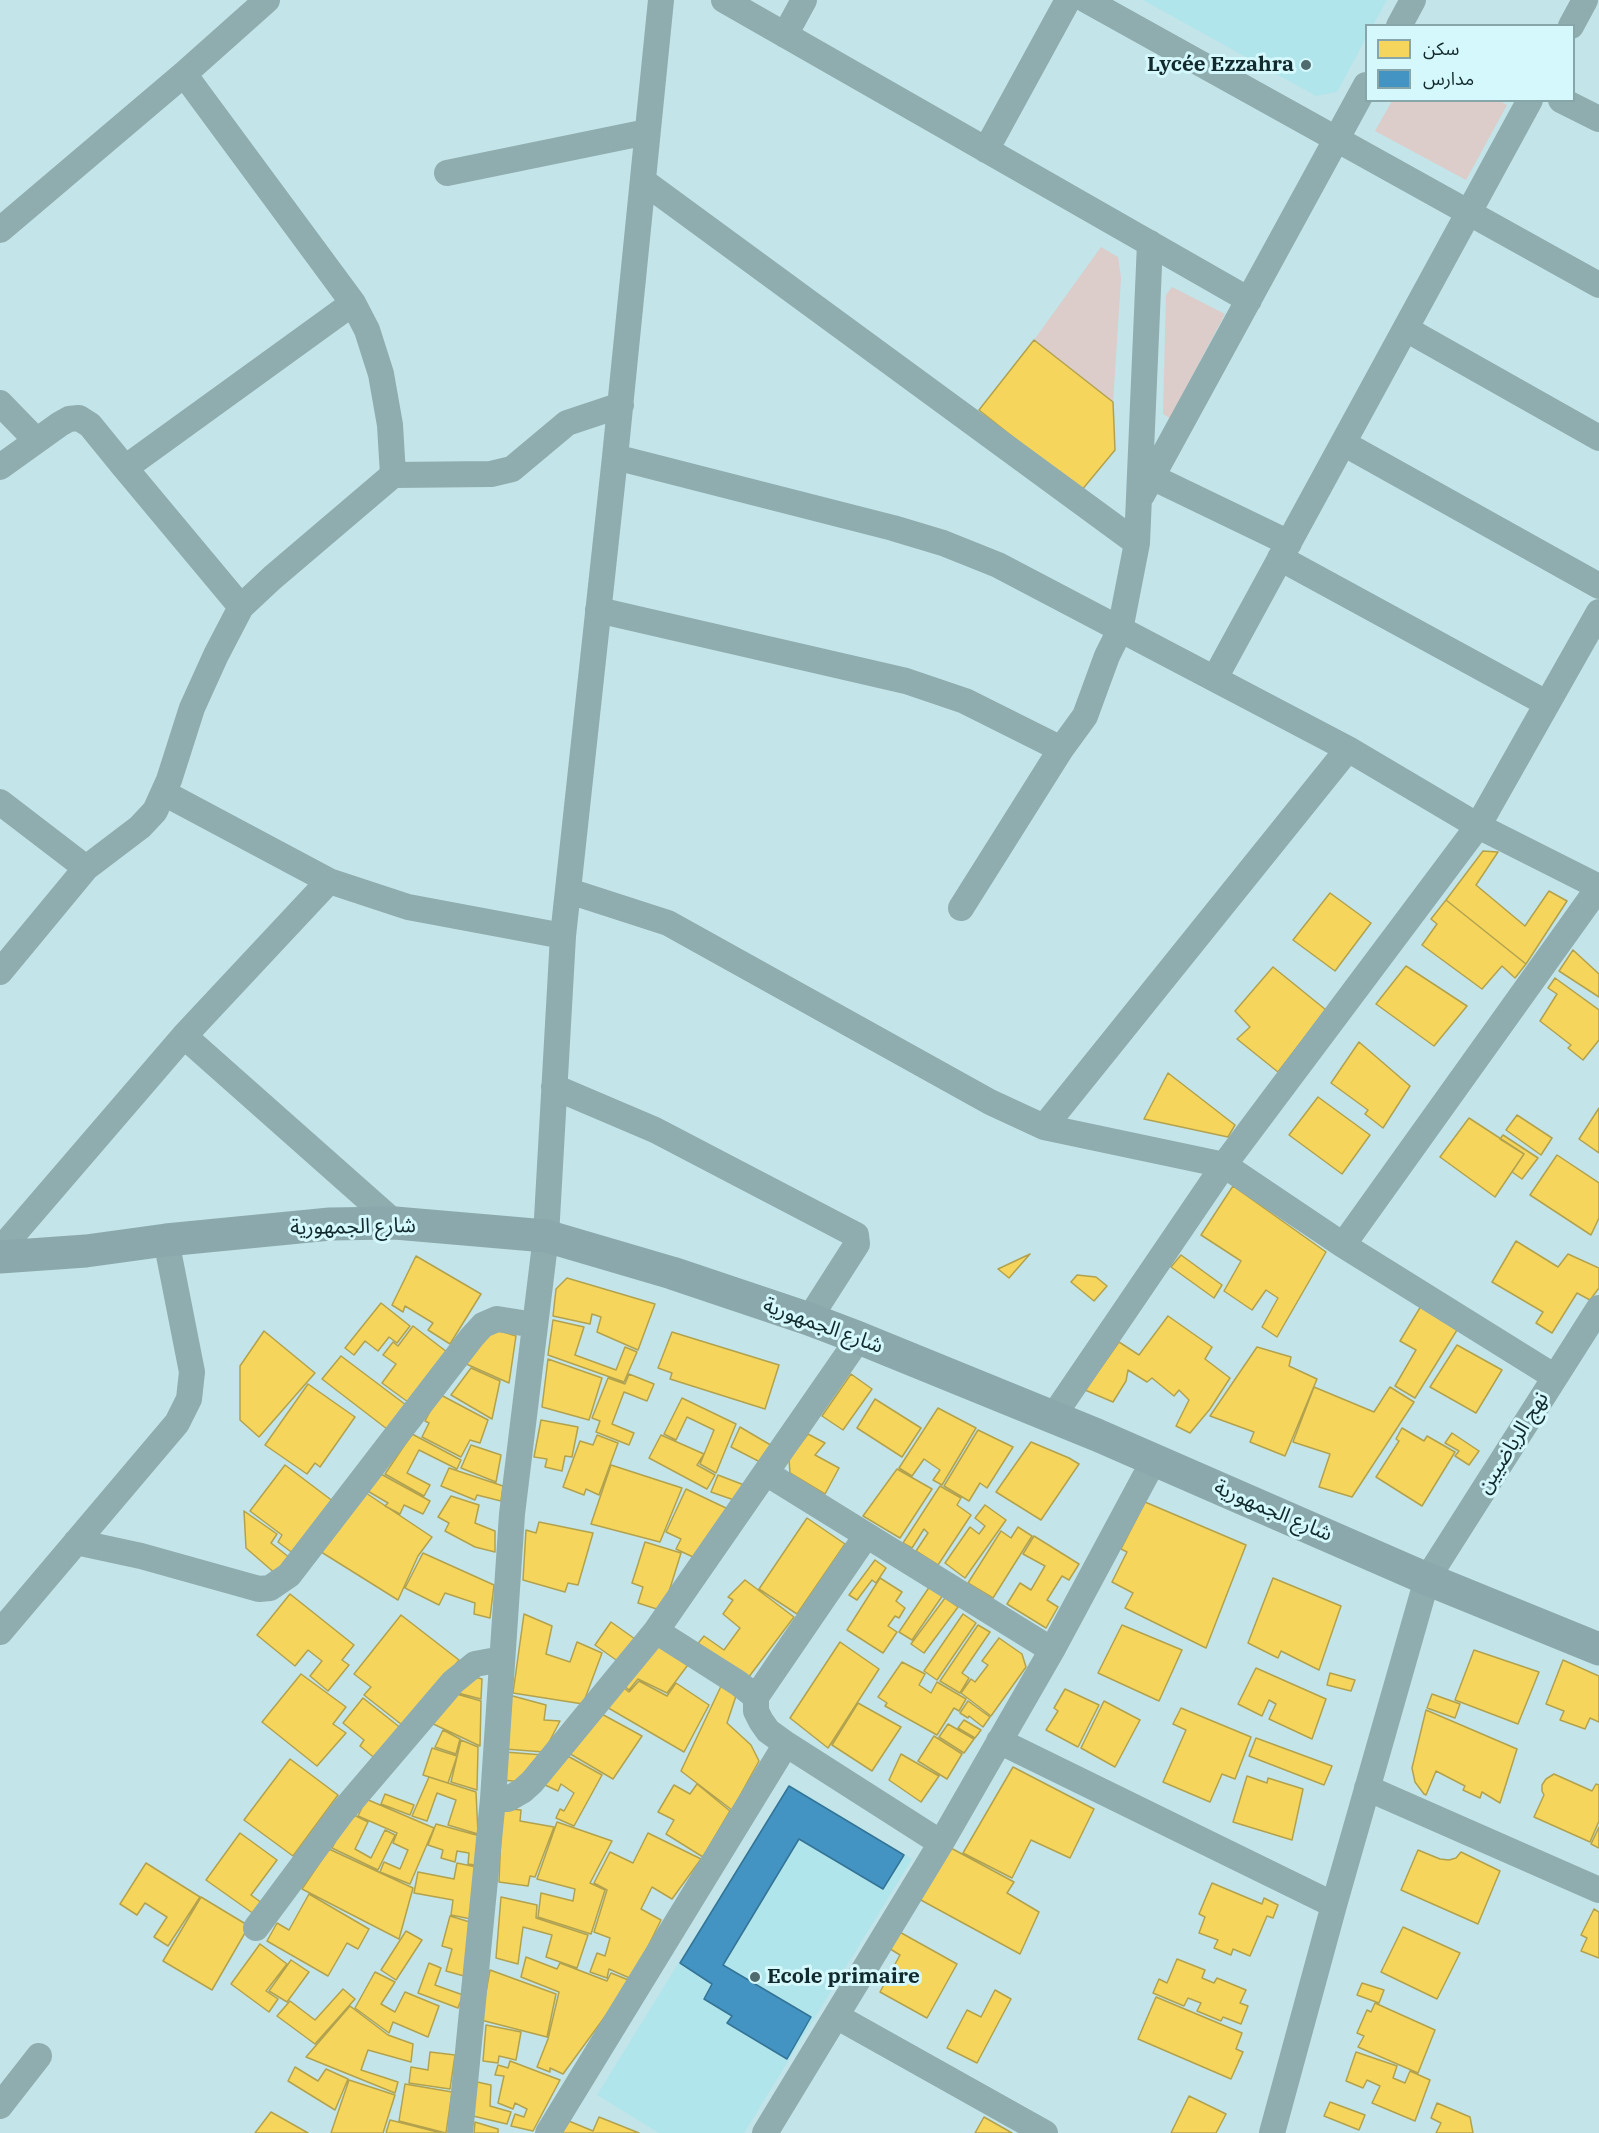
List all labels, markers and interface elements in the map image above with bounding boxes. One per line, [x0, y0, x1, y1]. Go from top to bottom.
legend [1365, 24, 1575, 102]
text: سكن [1423, 37, 1459, 60]
place label: Lycée Ezzahra [1147, 52, 1294, 78]
marker: Lycée Ezzahra [1299, 58, 1313, 72]
text: مدارس [1423, 67, 1474, 90]
street label: شارع الجمهورية [290, 1213, 416, 1241]
street label: شارع الجمهورية [760, 1293, 886, 1359]
street label: نهج الرياضيين [1472, 1387, 1554, 1499]
street label: شارع الجمهورية [1210, 1475, 1336, 1547]
place label: Ecole primaire [767, 1964, 920, 1990]
marker: Ecole primaire [748, 1970, 762, 1984]

